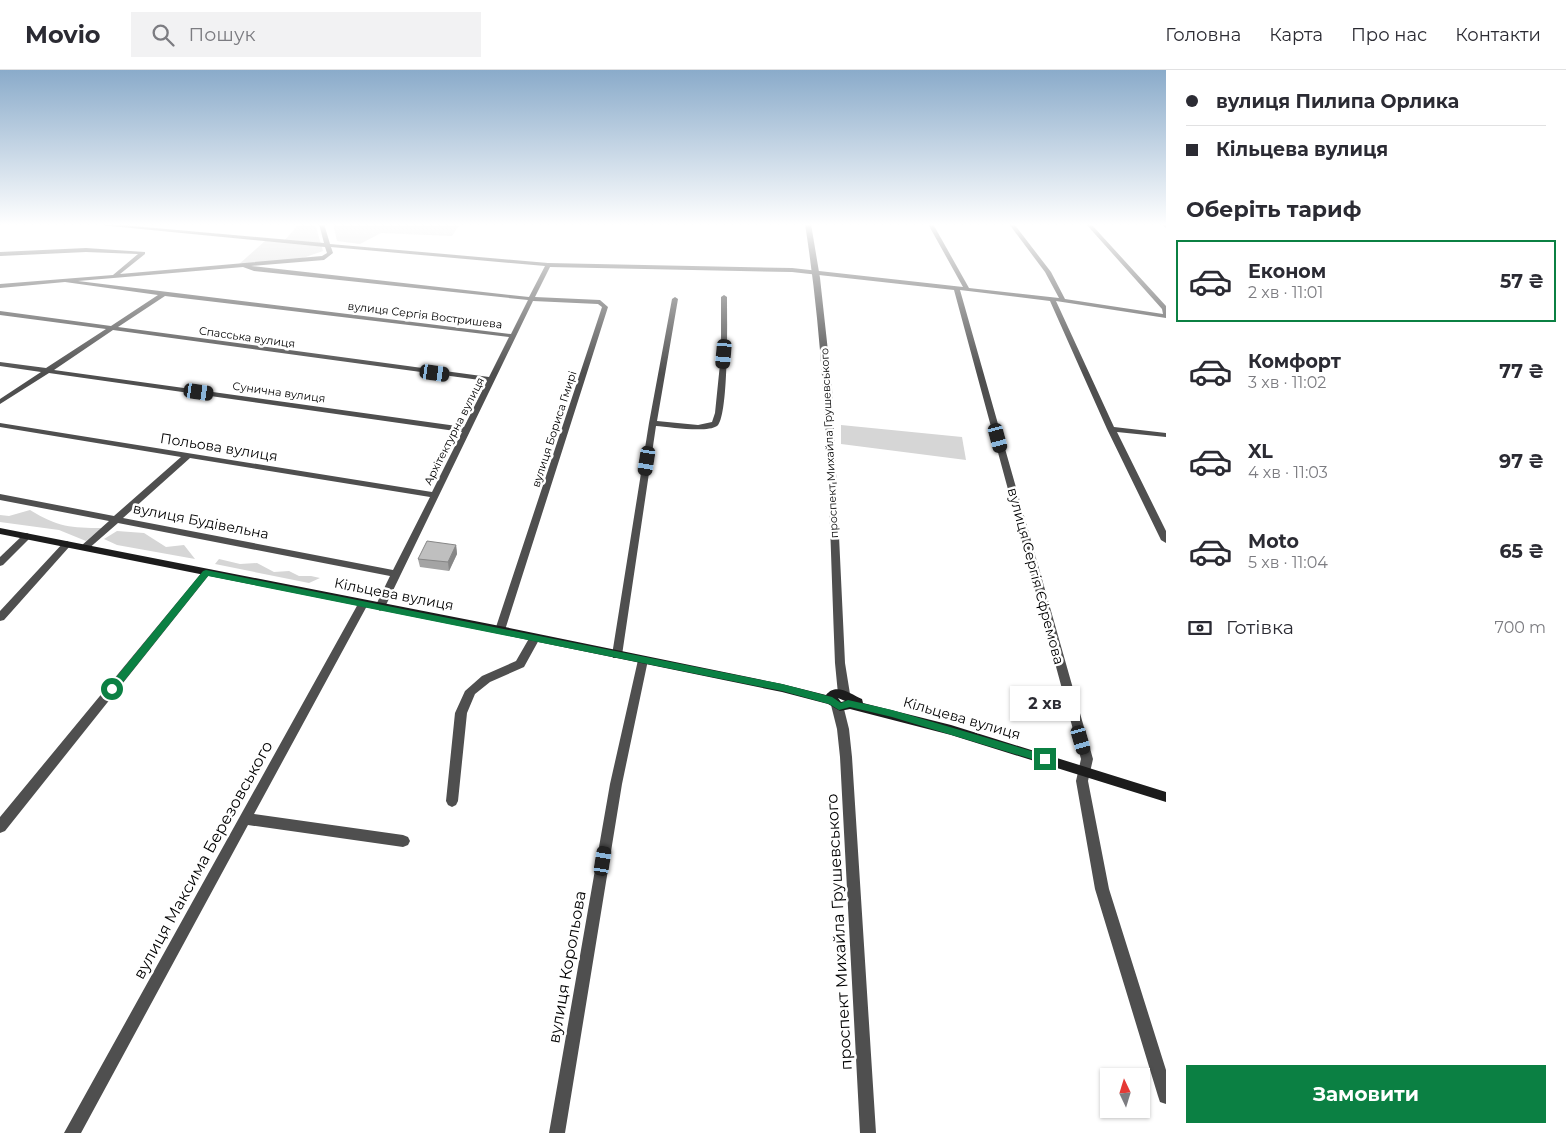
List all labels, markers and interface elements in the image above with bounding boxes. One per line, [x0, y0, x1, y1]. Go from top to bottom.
search box [131, 12, 481, 57]
text: Movio [25, 20, 101, 49]
icon: search [149, 21, 177, 49]
text: Пошук [189, 23, 256, 46]
text: Головна [1165, 24, 1241, 46]
text: Карта [1269, 24, 1323, 46]
text: Про нас [1351, 24, 1427, 46]
text: Контакти [1455, 24, 1541, 46]
text: вулиця Пилипа Орлика [1216, 90, 1459, 113]
text: Кільцева вулиця [1216, 138, 1388, 161]
text: Оберіть тариф [1186, 196, 1361, 223]
icon: car [1188, 259, 1233, 304]
text: Економ [1248, 260, 1326, 283]
text: 57 ₴ [1500, 270, 1544, 293]
text: 2 хв · 11:01 [1248, 283, 1323, 302]
street label: вулиця Сергія Востришева [347, 299, 503, 331]
street label: Спасська вулиця [198, 323, 296, 351]
car [715, 338, 732, 370]
street label: проспект Михайла Грушевського [817, 348, 841, 538]
icon: car [1188, 349, 1233, 394]
text: Комфорт [1248, 350, 1341, 373]
text: 77 ₴ [1499, 360, 1544, 383]
car [419, 363, 450, 383]
street label: вулиця Бориса Гмирі [529, 369, 579, 489]
text: 3 хв · 11:02 [1248, 373, 1326, 392]
street label: Архітектурна вулиця [421, 375, 487, 487]
street label: Сунична вулиця [232, 379, 326, 405]
car [183, 382, 214, 402]
car [986, 422, 1009, 454]
street label: Польова вулиця [159, 429, 279, 465]
icon: car [1188, 439, 1233, 484]
text: XL [1248, 440, 1273, 463]
car [637, 445, 656, 477]
text: 97 ₴ [1499, 450, 1544, 473]
text: 4 хв · 11:03 [1248, 463, 1328, 482]
street label: вулиця Сергія Єфремова [1004, 486, 1068, 666]
street label: вулиця Будівельна [132, 499, 270, 543]
icon: car [1188, 529, 1233, 574]
text: Moto [1248, 530, 1299, 553]
text: 65 ₴ [1500, 540, 1544, 563]
text: 5 хв · 11:04 [1248, 553, 1328, 572]
street label: Кільцева вулиця [333, 574, 455, 614]
icon: cash [1186, 614, 1214, 642]
text: Готівка [1226, 616, 1294, 639]
text: 700 m [1495, 618, 1546, 637]
route start [101, 678, 123, 700]
callout: 2 хв [1010, 686, 1080, 722]
street label: Кільцева вулиця [901, 693, 1023, 743]
text: 2 хв [1028, 694, 1062, 713]
car [1069, 724, 1092, 756]
street label: вулиця Максима Березовського [129, 737, 277, 983]
route end [1034, 748, 1056, 770]
street label: проспект Михайла Грушевського [822, 793, 856, 1071]
car [593, 845, 612, 877]
street label: вулиця Корольова [544, 889, 590, 1045]
button: Замовити [1186, 1065, 1546, 1123]
north arrow [1100, 1068, 1150, 1118]
map controls [1100, 1068, 1150, 1118]

